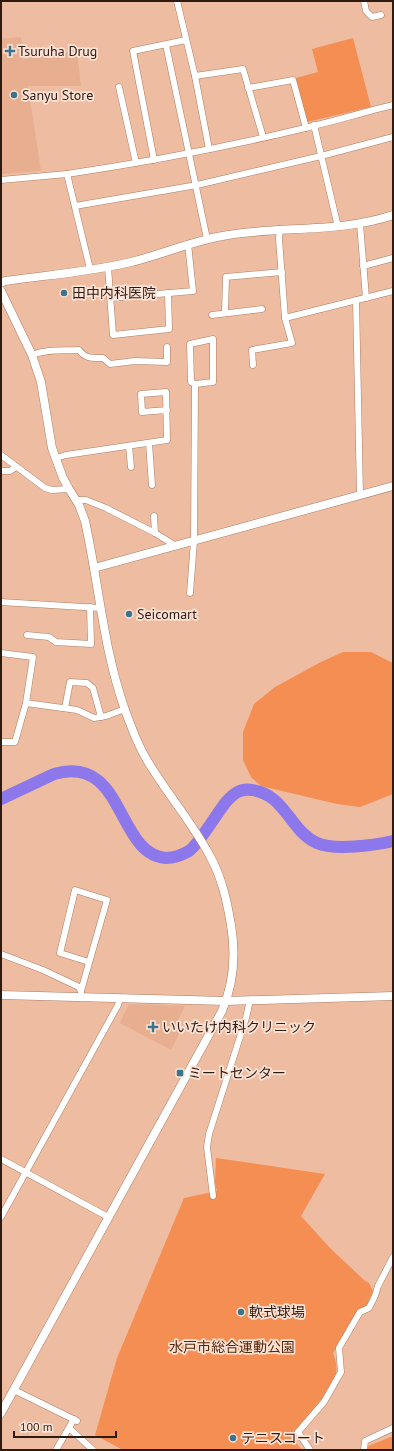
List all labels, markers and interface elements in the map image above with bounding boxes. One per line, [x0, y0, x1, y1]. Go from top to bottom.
place label: Tsuruha Drug [18, 42, 97, 60]
marker: Tsuruha Drug [5, 46, 15, 56]
place label: Sanyu Store [22, 86, 93, 104]
marker: Sanyu Store [9, 90, 19, 100]
place label: 田中内科医院 [72, 284, 156, 302]
marker: 田中内科医院 [59, 288, 69, 298]
place label: Seicomart [137, 605, 197, 623]
marker: Seicomart [124, 609, 134, 619]
place label: いいたけ内科クリニック [162, 1018, 316, 1036]
marker: いいたけ内科クリニック [147, 1021, 159, 1033]
place label: ミートセンター [188, 1064, 286, 1082]
marker: ミートセンター [175, 1068, 185, 1078]
place label: 軟式球場 [249, 1303, 305, 1321]
marker: 軟式球場 [236, 1307, 246, 1317]
park label: 水戸市総合運動公園 [169, 1338, 295, 1356]
scale bar [14, 1413, 116, 1439]
text: 100 m [20, 1419, 53, 1434]
place label: テニスコート [241, 1429, 325, 1447]
marker: テニスコート [228, 1433, 238, 1443]

